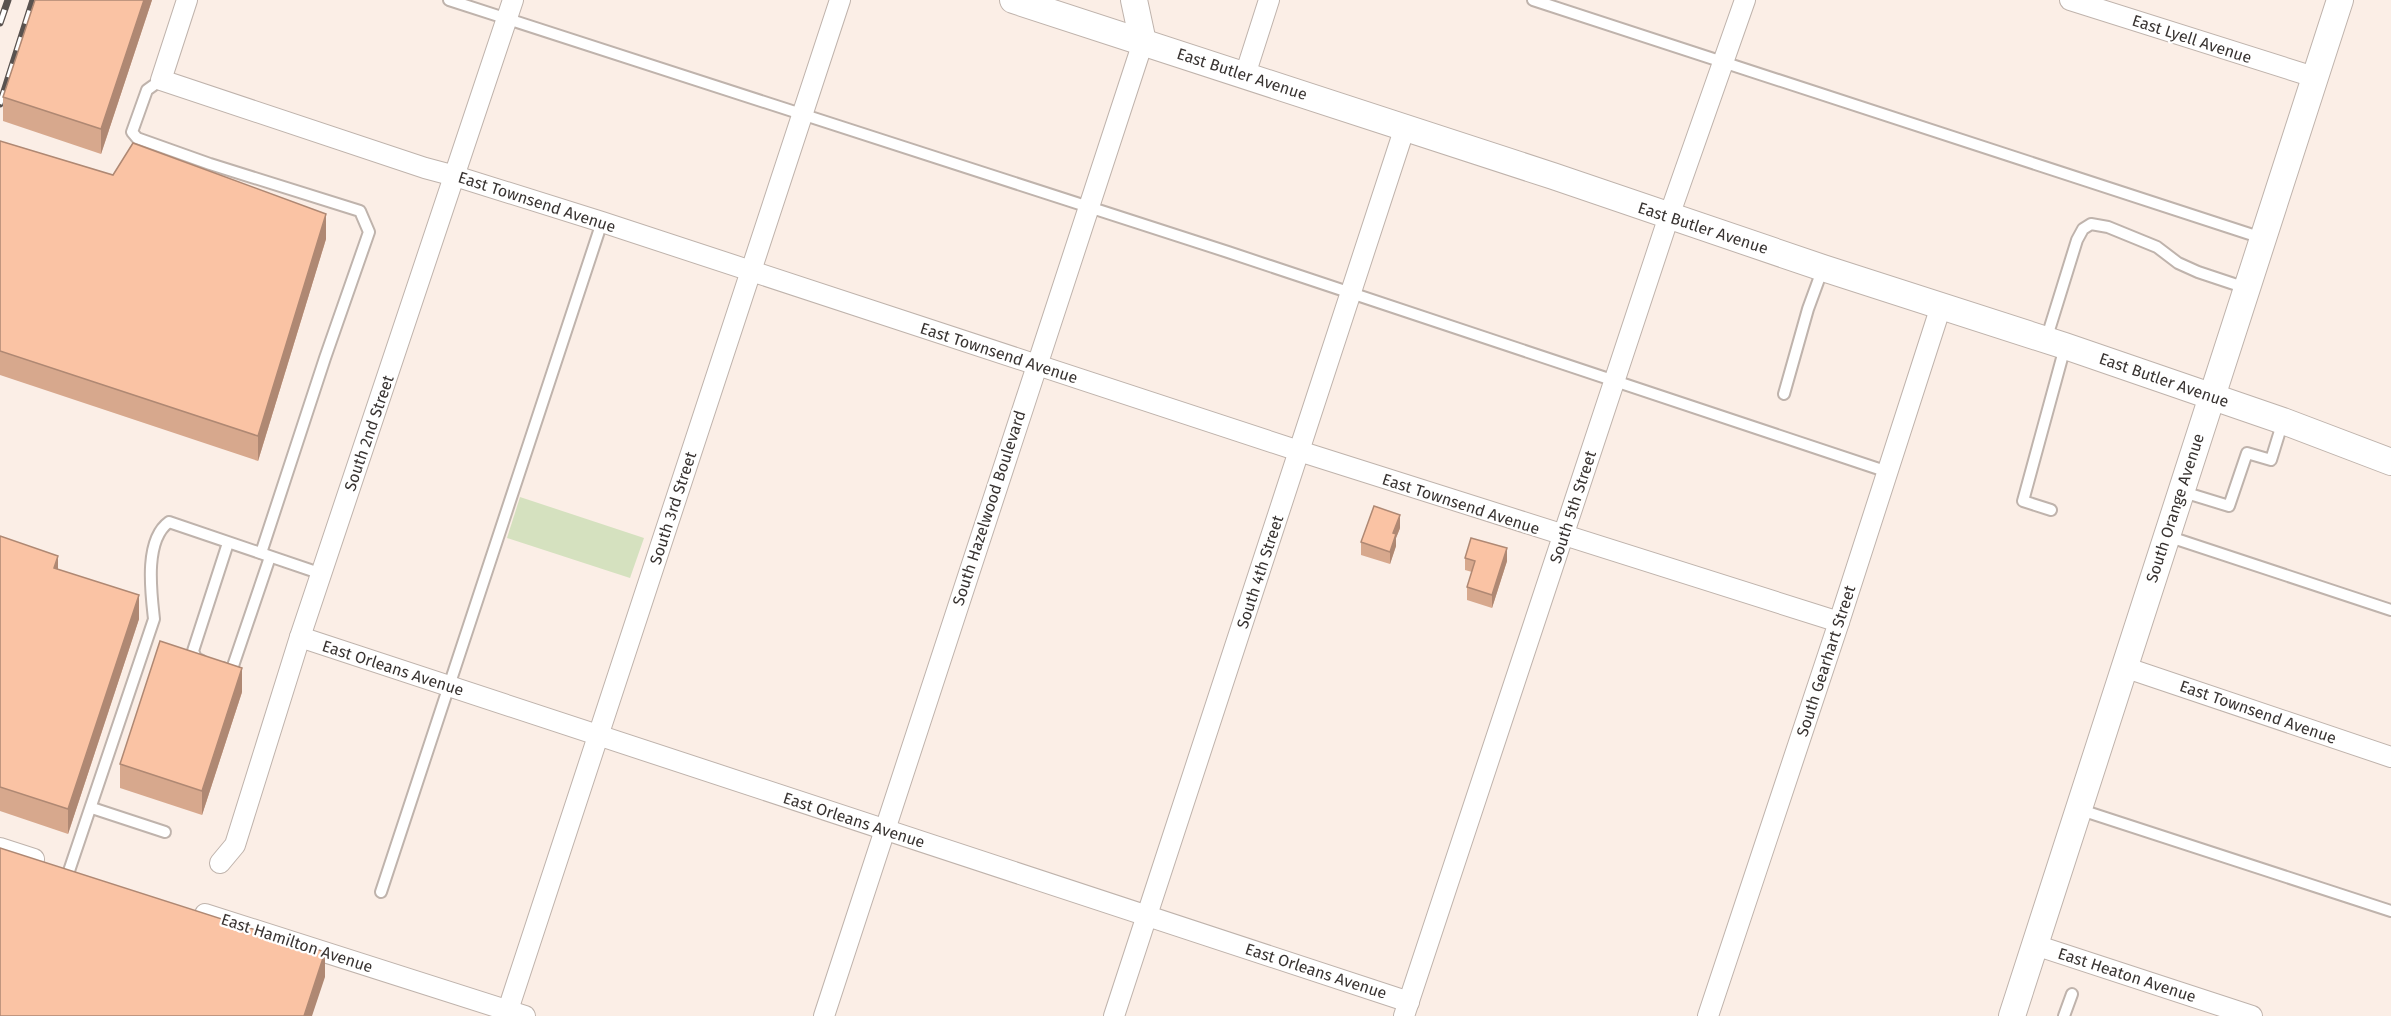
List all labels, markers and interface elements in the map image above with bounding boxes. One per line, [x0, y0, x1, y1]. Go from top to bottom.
street label: East Lyell Avenue [2130, 11, 2254, 67]
street label: East Butler Avenue [1174, 44, 1310, 104]
street label: East Townsend Avenue [456, 168, 618, 236]
street label: East Butler Avenue [1635, 198, 1771, 258]
street label: East Townsend Avenue [918, 319, 1080, 387]
street label: East Butler Avenue [2097, 349, 2231, 411]
street label: South 2nd Street [340, 372, 398, 493]
street label: South Hazelwood Boulevard [948, 408, 1030, 608]
street label: South Orange Avenue [2142, 431, 2208, 585]
street label: South 5th Street [1546, 448, 1600, 566]
street label: South 3rd Street [646, 449, 700, 567]
street label: East Townsend Avenue [1380, 470, 1542, 538]
street label: South 4th Street [1233, 513, 1287, 631]
street label: South Gearhart Street [1793, 583, 1860, 739]
street label: East Orleans Avenue [320, 636, 466, 700]
street label: East Townsend Avenue [2177, 676, 2339, 748]
street label: East Orleans Avenue [781, 788, 927, 852]
street label: East Hamilton Avenue [219, 909, 375, 977]
street label: East Orleans Avenue [1243, 939, 1389, 1003]
street label: East Heaton Avenue [2056, 944, 2198, 1006]

